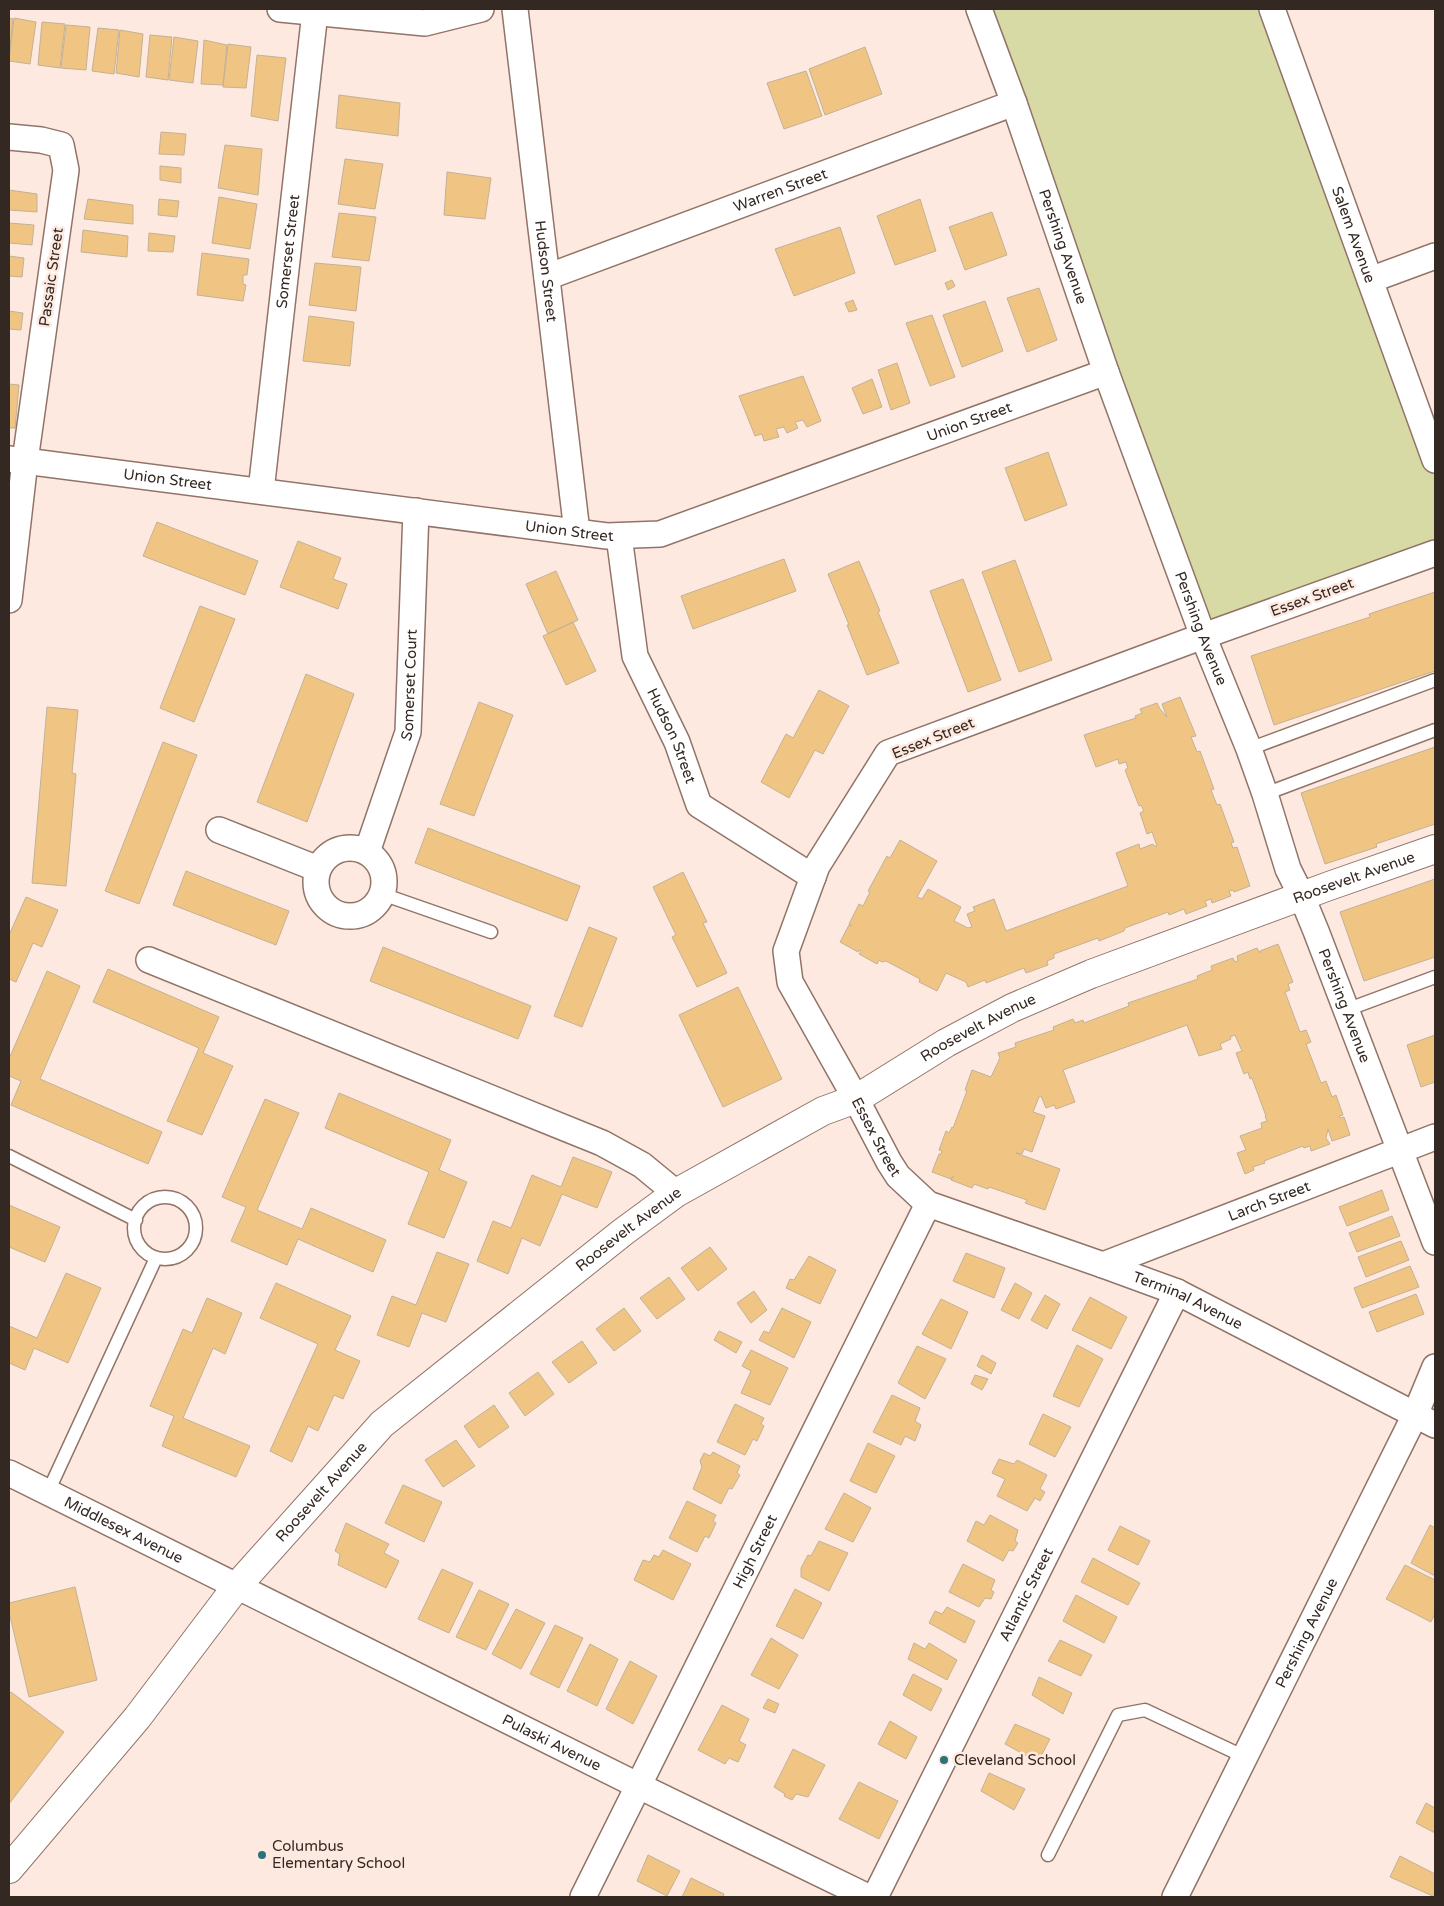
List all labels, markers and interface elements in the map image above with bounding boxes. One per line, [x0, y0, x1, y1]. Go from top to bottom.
street label: Warren Street [731, 164, 830, 216]
street label: Salem Avenue [1328, 184, 1379, 285]
street label: Pershing Avenue [1035, 187, 1091, 306]
street label: Somerset Street [273, 193, 303, 310]
street label: Hudson Street [531, 219, 561, 323]
street label: Passaic Street [35, 226, 67, 327]
street label: Union Street [924, 398, 1014, 445]
street label: Union Street [122, 465, 213, 494]
street label: Union Street [524, 517, 614, 545]
street label: Pershing Avenue [1171, 569, 1231, 688]
street label: Essex Street [1268, 574, 1356, 620]
street label: Somerset Court [397, 628, 421, 743]
street label: Hudson Street [643, 685, 700, 786]
street label: Essex Street [889, 713, 977, 763]
street label: Roosevelt Avenue [1290, 848, 1417, 908]
street label: Pershing Avenue [1315, 946, 1374, 1065]
street label: Roosevelt Avenue [917, 990, 1039, 1066]
street label: Essex Street [848, 1094, 905, 1180]
street label: Larch Street [1225, 1177, 1313, 1225]
street label: Roosevelt Avenue [572, 1183, 685, 1275]
street label: Terminal Avenue [1130, 1268, 1246, 1333]
street label: Roosevelt Avenue [272, 1438, 371, 1545]
street label: Middlesex Avenue [61, 1493, 186, 1567]
street label: High Street [729, 1511, 781, 1591]
street label: Atlantic Street [995, 1545, 1057, 1644]
street label: Pershing Avenue [1272, 1575, 1341, 1691]
street label: Pulaski Avenue [499, 1711, 604, 1775]
place label: Cleveland School [954, 1751, 1076, 1769]
marker: Cleveland School [938, 1754, 950, 1766]
place label: Columbus Elementary School [272, 1837, 405, 1872]
marker: Columbus Elementary School [256, 1849, 268, 1861]

